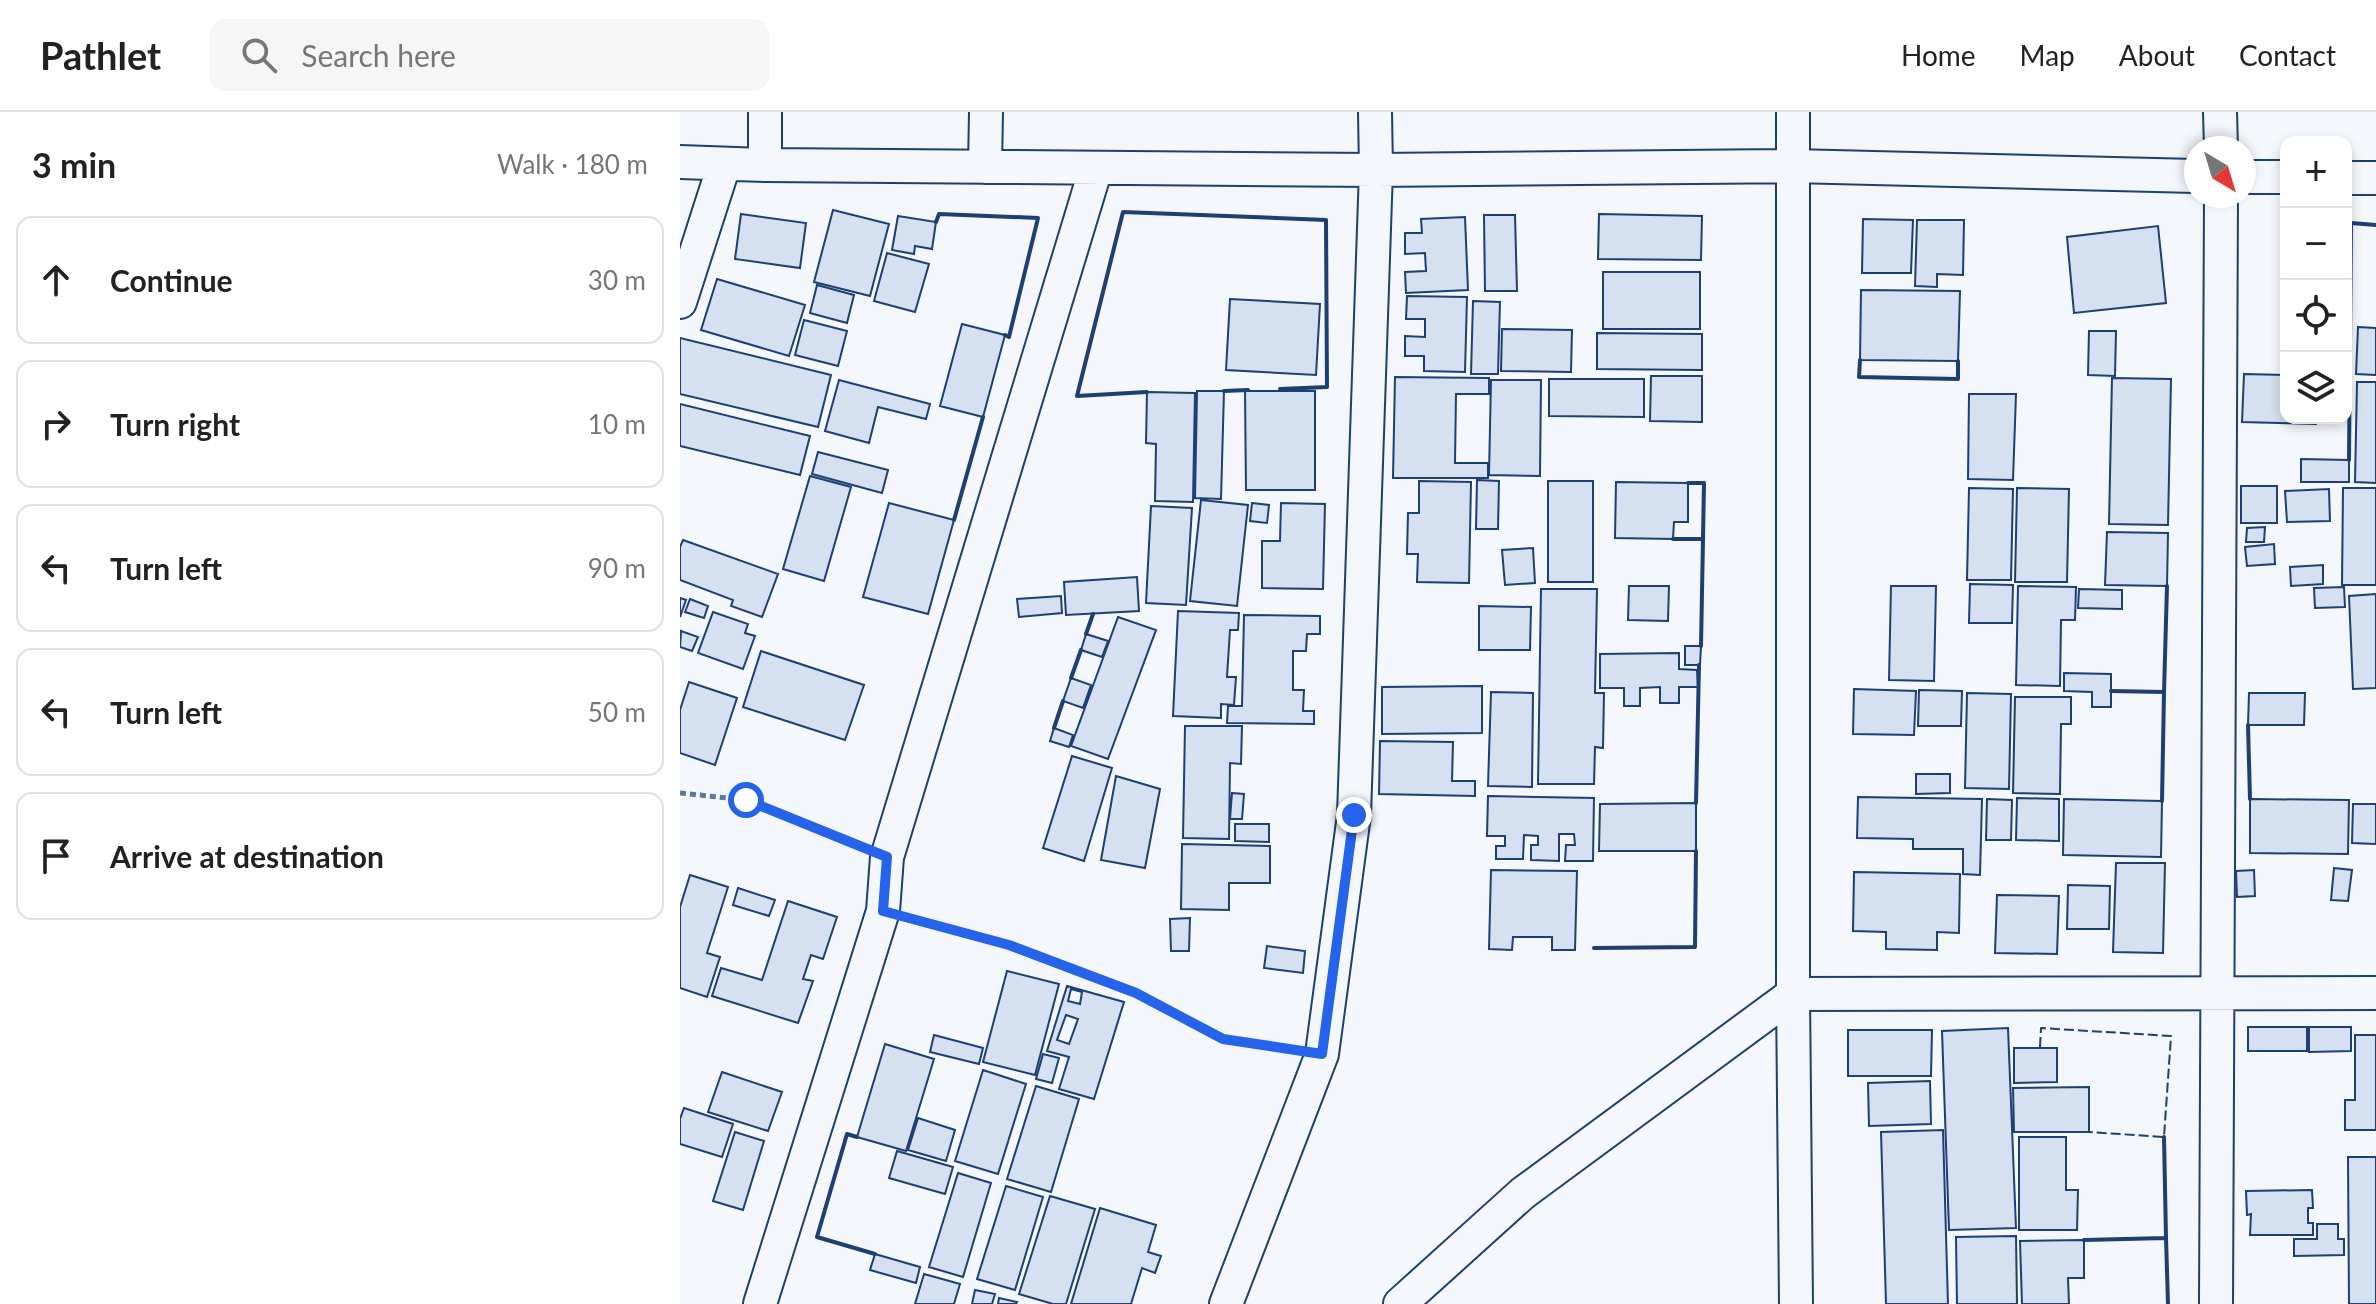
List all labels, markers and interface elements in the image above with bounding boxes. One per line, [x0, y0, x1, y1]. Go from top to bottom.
search box [209, 19, 769, 91]
text: Pathlet [40, 32, 161, 78]
icon: search [237, 33, 281, 77]
text: Search here [301, 37, 456, 73]
text: Home [1901, 38, 1976, 72]
text: Map [2020, 38, 2075, 72]
text: About [2119, 38, 2195, 72]
text: Contact [2239, 38, 2336, 72]
north arrow [2184, 136, 2256, 208]
map controls [2280, 136, 2352, 424]
button: + [2280, 136, 2352, 208]
text: 3 min [32, 144, 116, 185]
text: Walk · 180 m [497, 148, 648, 180]
button: − [2280, 208, 2352, 280]
icon: ahead [34, 258, 78, 302]
text: Continue [110, 262, 233, 298]
text: 30 m [588, 264, 646, 296]
button: locate [2280, 280, 2352, 352]
button: layers [2280, 352, 2352, 424]
icon: right [34, 402, 78, 446]
text: Turn right [110, 406, 240, 442]
text: 10 m [588, 408, 646, 440]
icon: left [34, 546, 78, 590]
text: Turn left [110, 550, 222, 586]
text: 90 m [588, 552, 646, 584]
icon: left [34, 690, 78, 734]
text: Turn left [110, 694, 222, 730]
text: 50 m [588, 696, 646, 728]
route start [728, 782, 764, 818]
route end [1336, 797, 1372, 833]
icon: arrive [34, 834, 78, 878]
text: Arrive at destination [110, 838, 384, 874]

